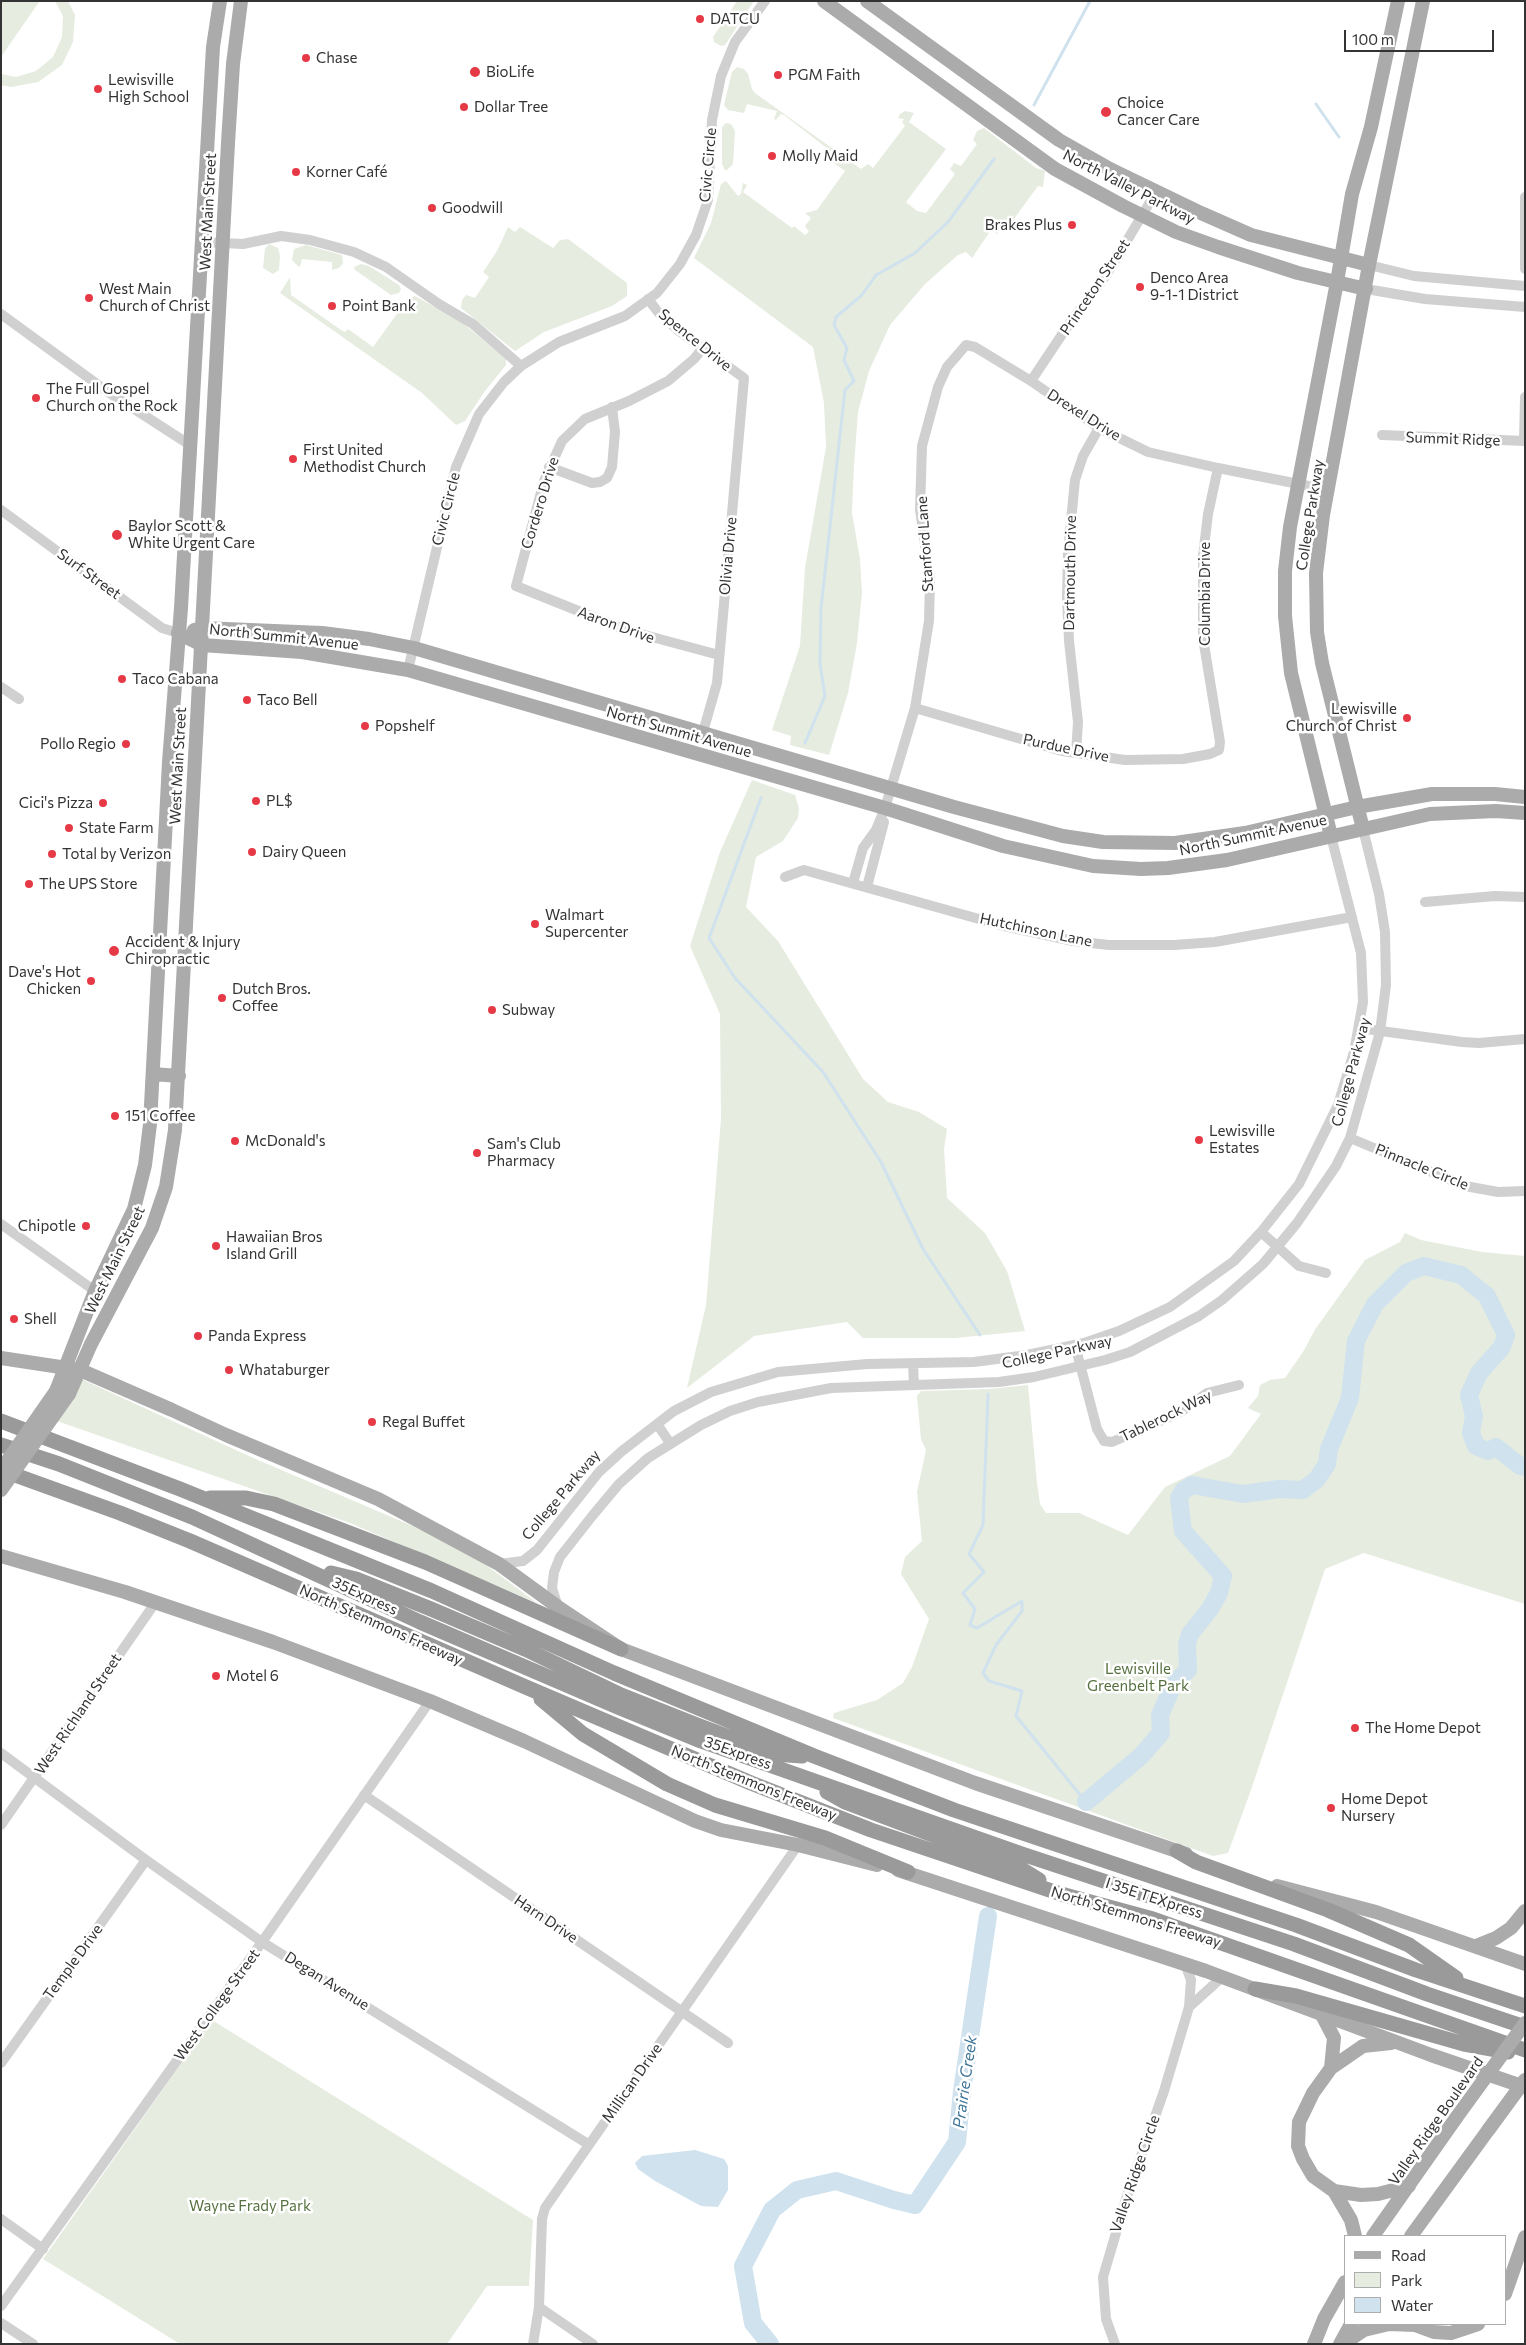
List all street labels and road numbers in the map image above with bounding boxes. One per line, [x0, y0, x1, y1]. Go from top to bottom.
street label: Civic Circle [696, 127, 720, 203]
street label: North Valley Parkway [1060, 146, 1198, 228]
street label: West Main Street [196, 153, 220, 271]
street label: Princeton Street [1056, 236, 1134, 338]
street label: Spence Drive [655, 305, 735, 375]
street label: Drexel Drive [1044, 385, 1124, 445]
street label: Summit Ridge [1405, 428, 1501, 450]
street label: Cordero Drive [517, 455, 563, 551]
street label: College Parkway [1292, 458, 1328, 572]
street label: Civic Circle [428, 470, 464, 548]
street label: Stanford Lane [913, 496, 937, 592]
street label: Dartmouth Drive [1060, 515, 1080, 631]
street label: Olivia Drive [716, 516, 740, 596]
street label: Columbia Drive [1196, 542, 1214, 646]
street label: Surf Street [54, 545, 124, 603]
street label: Aaron Drive [575, 603, 657, 647]
street label: North Summit Avenue [208, 620, 360, 654]
street label: North Summit Avenue [604, 703, 754, 761]
street label: West Main Street [166, 707, 190, 825]
street label: Purdue Drive [1021, 730, 1111, 766]
street label: North Summit Avenue [1178, 811, 1328, 859]
street label: Hutchinson Lane [978, 909, 1094, 951]
street label: College Parkway [1328, 1015, 1374, 1129]
street label: Pinnacle Circle [1373, 1140, 1471, 1194]
street label: West Main Street [81, 1203, 149, 1317]
street label: College Parkway [1000, 1332, 1114, 1372]
street label: Tablerock Way [1117, 1386, 1215, 1446]
street label: College Parkway [518, 1446, 604, 1544]
street label: 35Express [329, 1573, 401, 1619]
street label: North Stemmons Freeway [297, 1581, 465, 1669]
street label: West Richland Street [31, 1650, 125, 1778]
street label: 35Express [702, 1733, 774, 1773]
street label: North Stemmons Freeway [669, 1742, 839, 1824]
street label: I 35E TEXpress [1103, 1874, 1205, 1922]
street label: North Stemmons Freeway [1049, 1883, 1223, 1951]
street label: Harn Drive [511, 1891, 581, 1947]
street label: Temple Drive [40, 1921, 106, 2003]
street label: West College Street [170, 1946, 264, 2064]
street label: Degan Avenue [281, 1948, 373, 2014]
street label: Millican Drive [598, 2040, 666, 2126]
street label: Valley Ridge Boulevard [1385, 2053, 1487, 2189]
street label: Valley Ridge Circle [1106, 2113, 1164, 2235]

